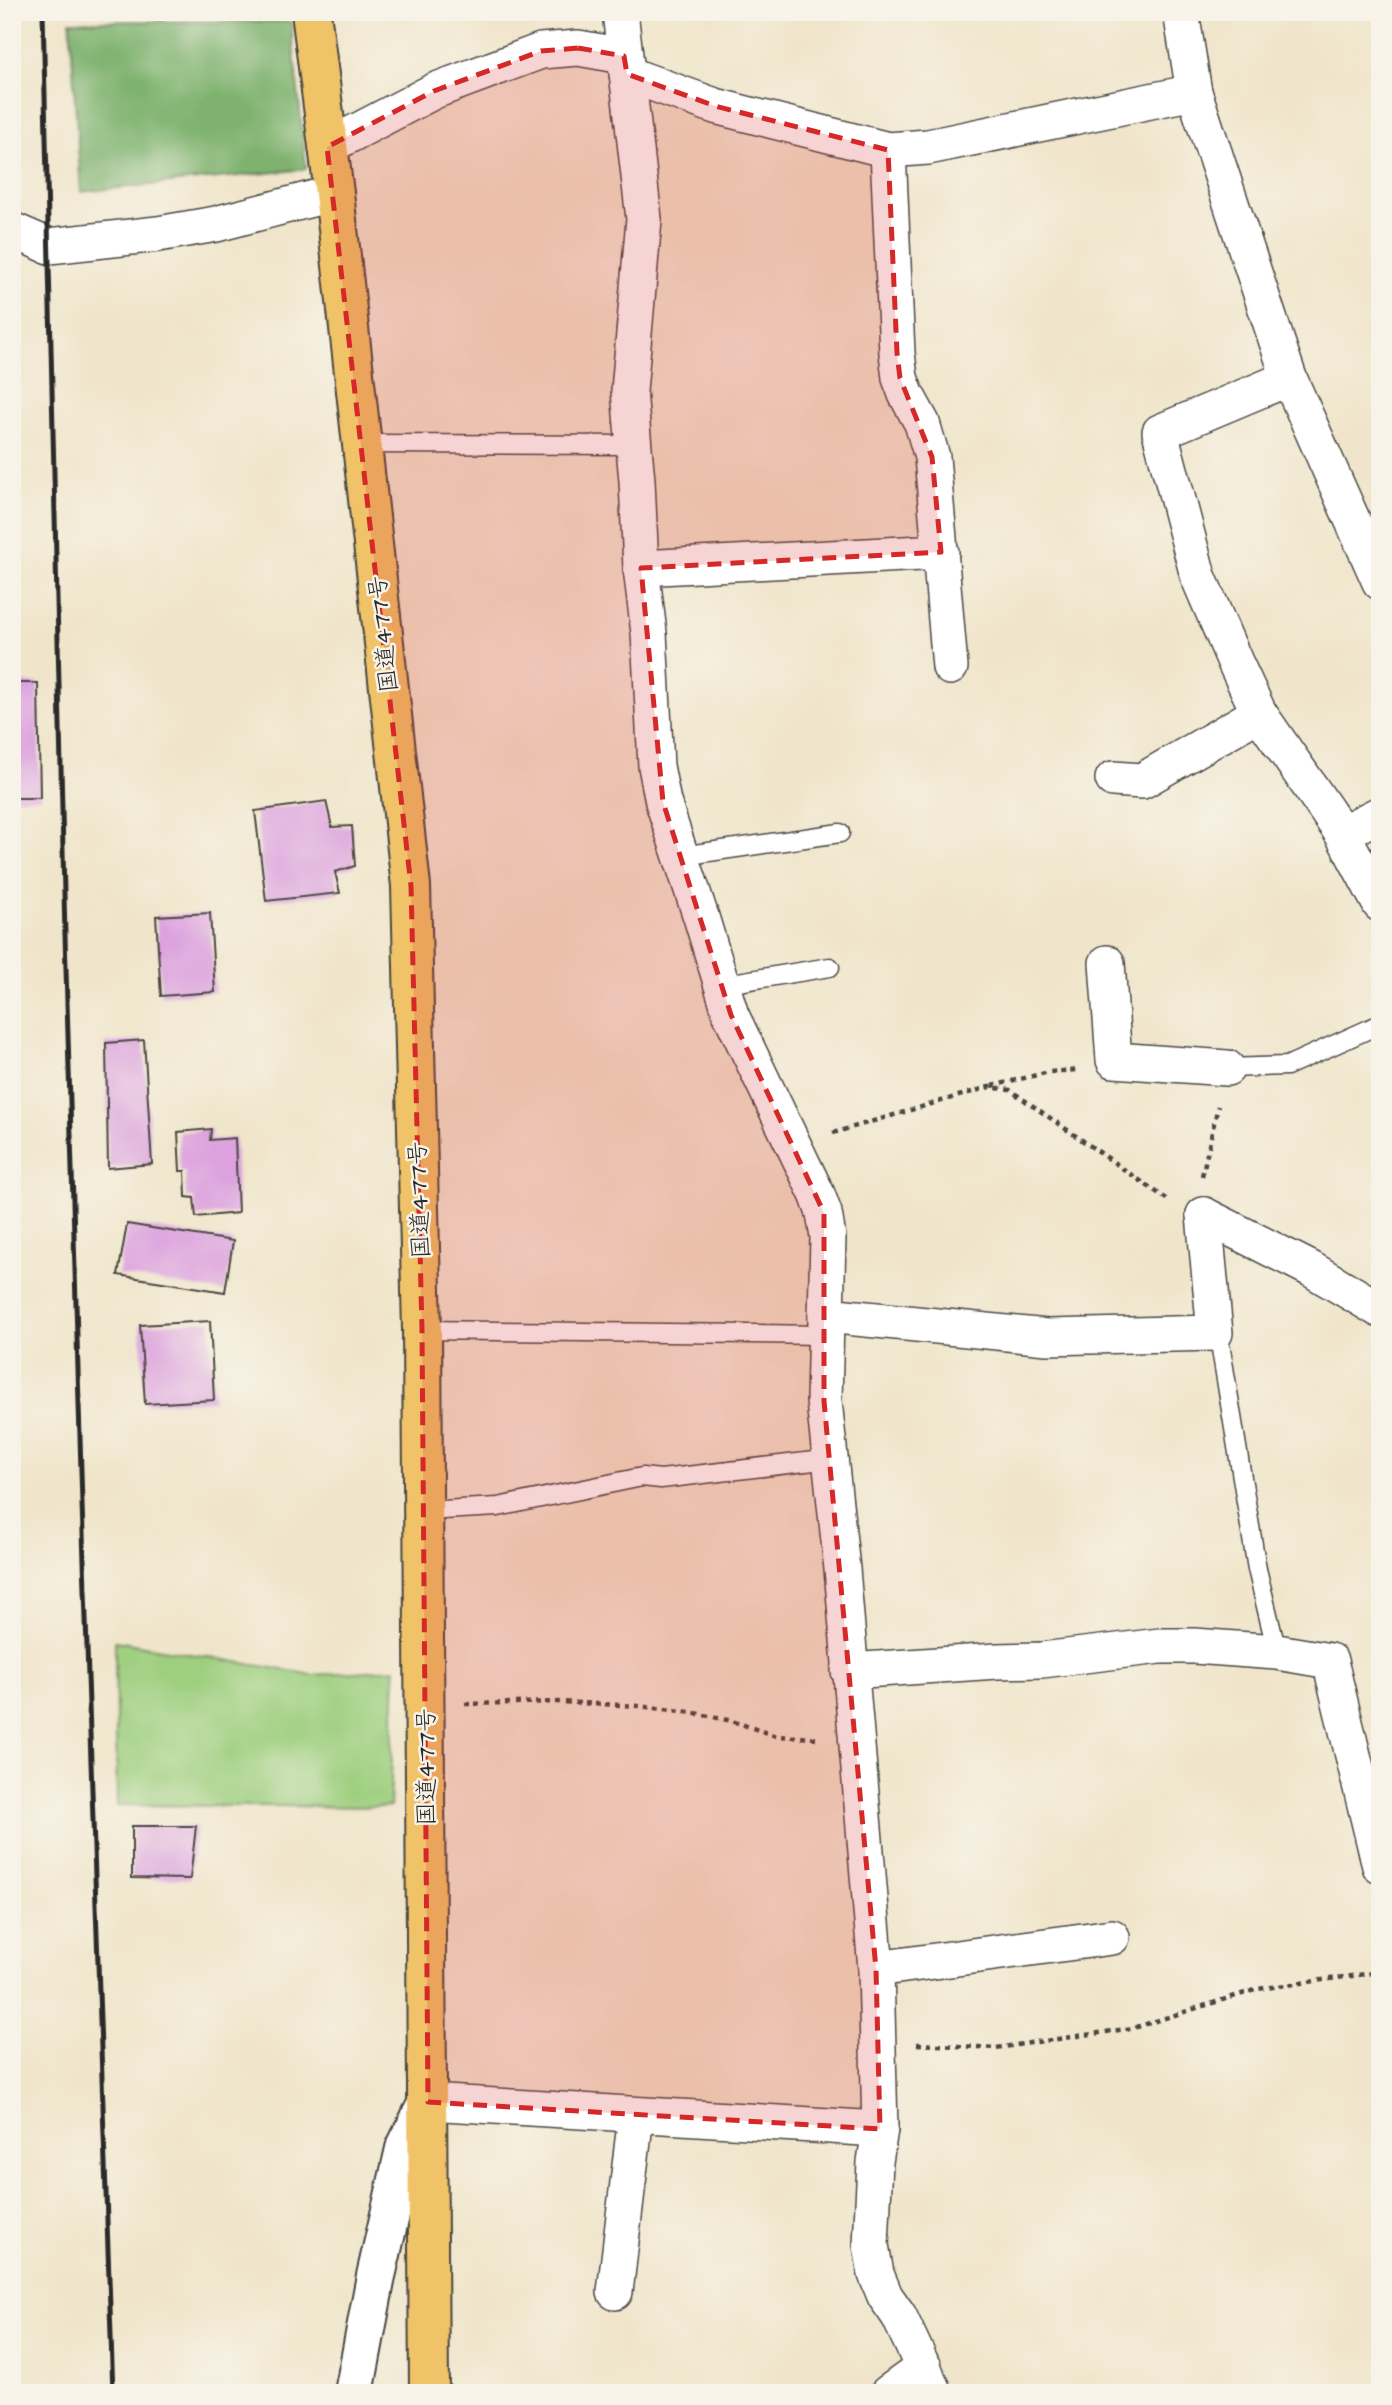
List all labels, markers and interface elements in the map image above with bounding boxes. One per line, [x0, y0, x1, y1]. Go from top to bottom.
street label: 国道477号 [361, 574, 407, 694]
street label: 国道477号 [401, 1140, 439, 1259]
street label: 国道477号 [410, 1708, 444, 1826]

